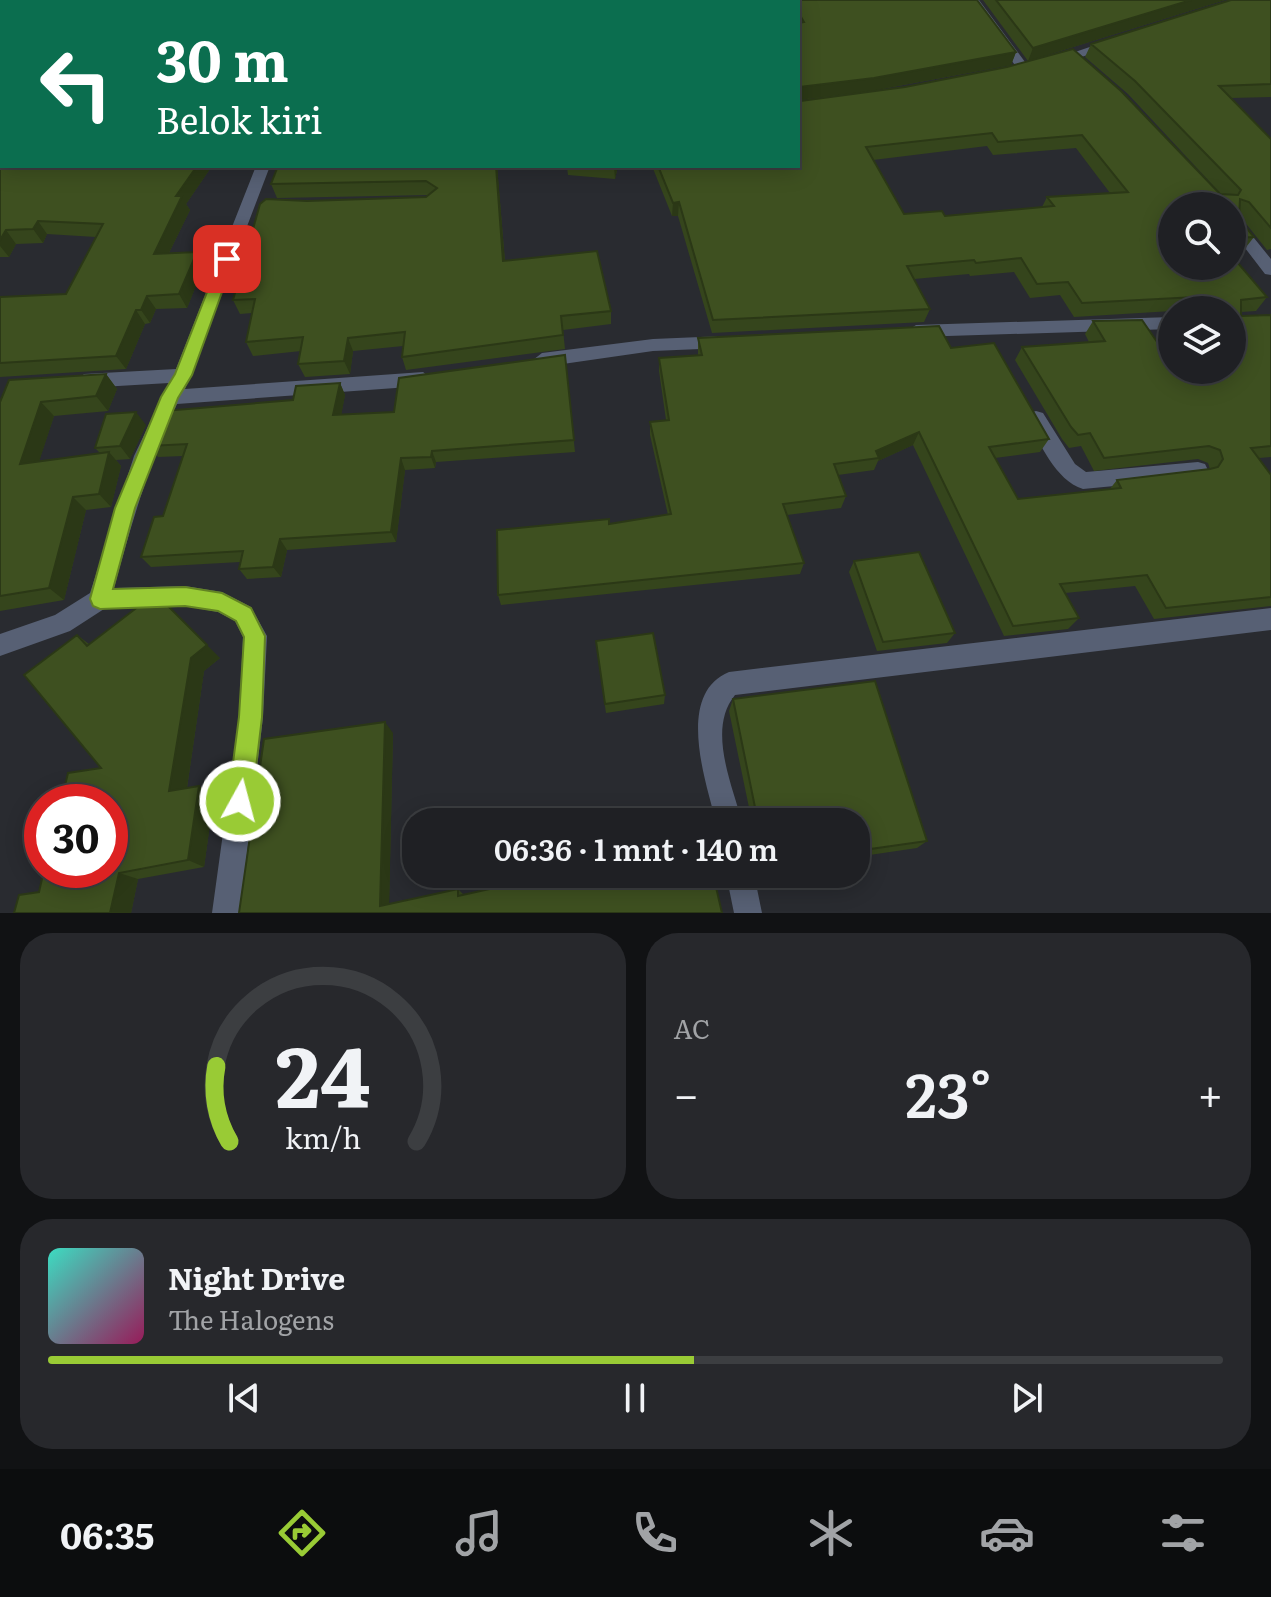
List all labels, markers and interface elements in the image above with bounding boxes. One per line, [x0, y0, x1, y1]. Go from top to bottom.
text: 30 m [156, 16, 289, 99]
icon: left [24, 32, 128, 136]
text: Belok kiri [156, 92, 322, 145]
map controls [1158, 192, 1246, 384]
button: search [1158, 192, 1246, 280]
pin [193, 225, 261, 293]
icon: arrive [205, 237, 249, 281]
button: layers [1158, 296, 1246, 384]
position arrow [198, 759, 282, 843]
speed limit sign: 30 [24, 784, 128, 888]
text: 06:36 · 1 mnt · 140 m [494, 826, 778, 870]
text: AC [674, 1008, 710, 1047]
text: 24 [275, 1010, 370, 1134]
text: 23° [905, 1047, 991, 1136]
text: − [674, 1059, 699, 1125]
text: + [1197, 1059, 1223, 1125]
text: km/h [285, 1115, 361, 1158]
text: Night Drive [168, 1255, 345, 1299]
text: The Halogens [168, 1299, 334, 1338]
icon: previous [222, 1376, 266, 1420]
icon: pause [613, 1376, 657, 1420]
icon: next [1005, 1376, 1049, 1420]
icon: directions [274, 1505, 330, 1561]
icon: music [451, 1505, 507, 1561]
icon: phone [627, 1505, 683, 1561]
icon: climate [803, 1505, 859, 1561]
icon: car [979, 1505, 1035, 1561]
icon: filters [1155, 1505, 1211, 1561]
text: 06:35 [60, 1507, 154, 1560]

